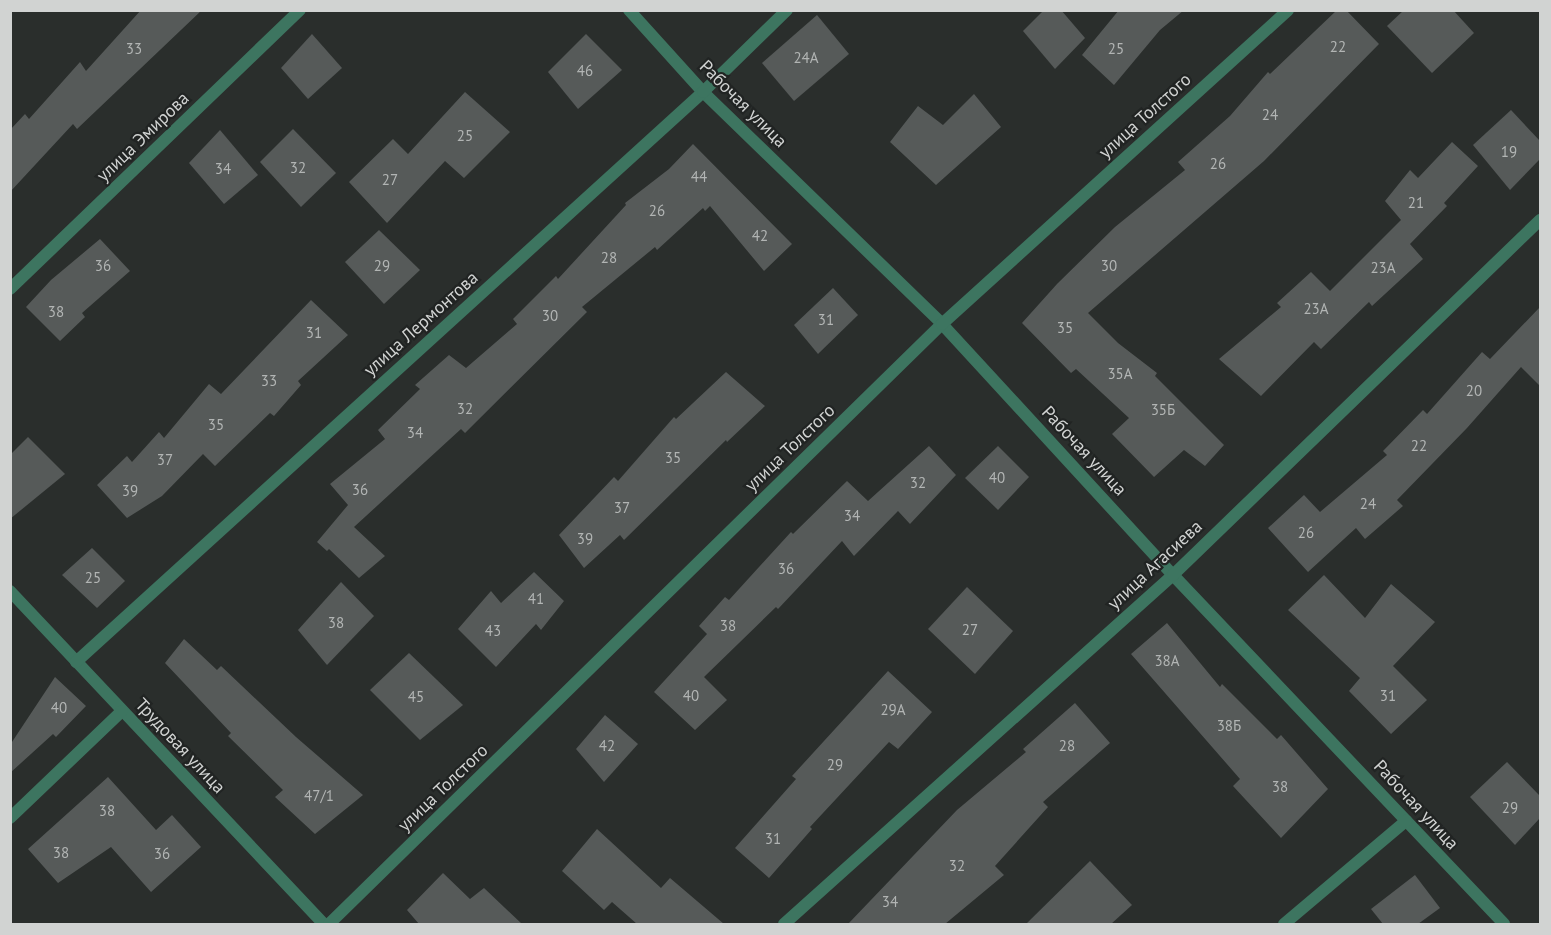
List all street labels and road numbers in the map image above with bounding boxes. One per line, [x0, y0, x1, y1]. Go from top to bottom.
street label: Рабочая улица [695, 56, 791, 152]
street label: улица Толстого [1094, 69, 1196, 163]
street label: улица Эмирова [92, 88, 194, 186]
street label: улица Лермонтова [359, 267, 483, 381]
street label: улица Толстого [740, 400, 840, 496]
street label: Рабочая улица [1037, 402, 1131, 500]
street label: улица Агасиева [1103, 516, 1207, 614]
street label: Трудовая улица [130, 694, 230, 798]
street label: улица Толстого [393, 740, 493, 836]
street label: Рабочая улица [1369, 756, 1463, 854]

